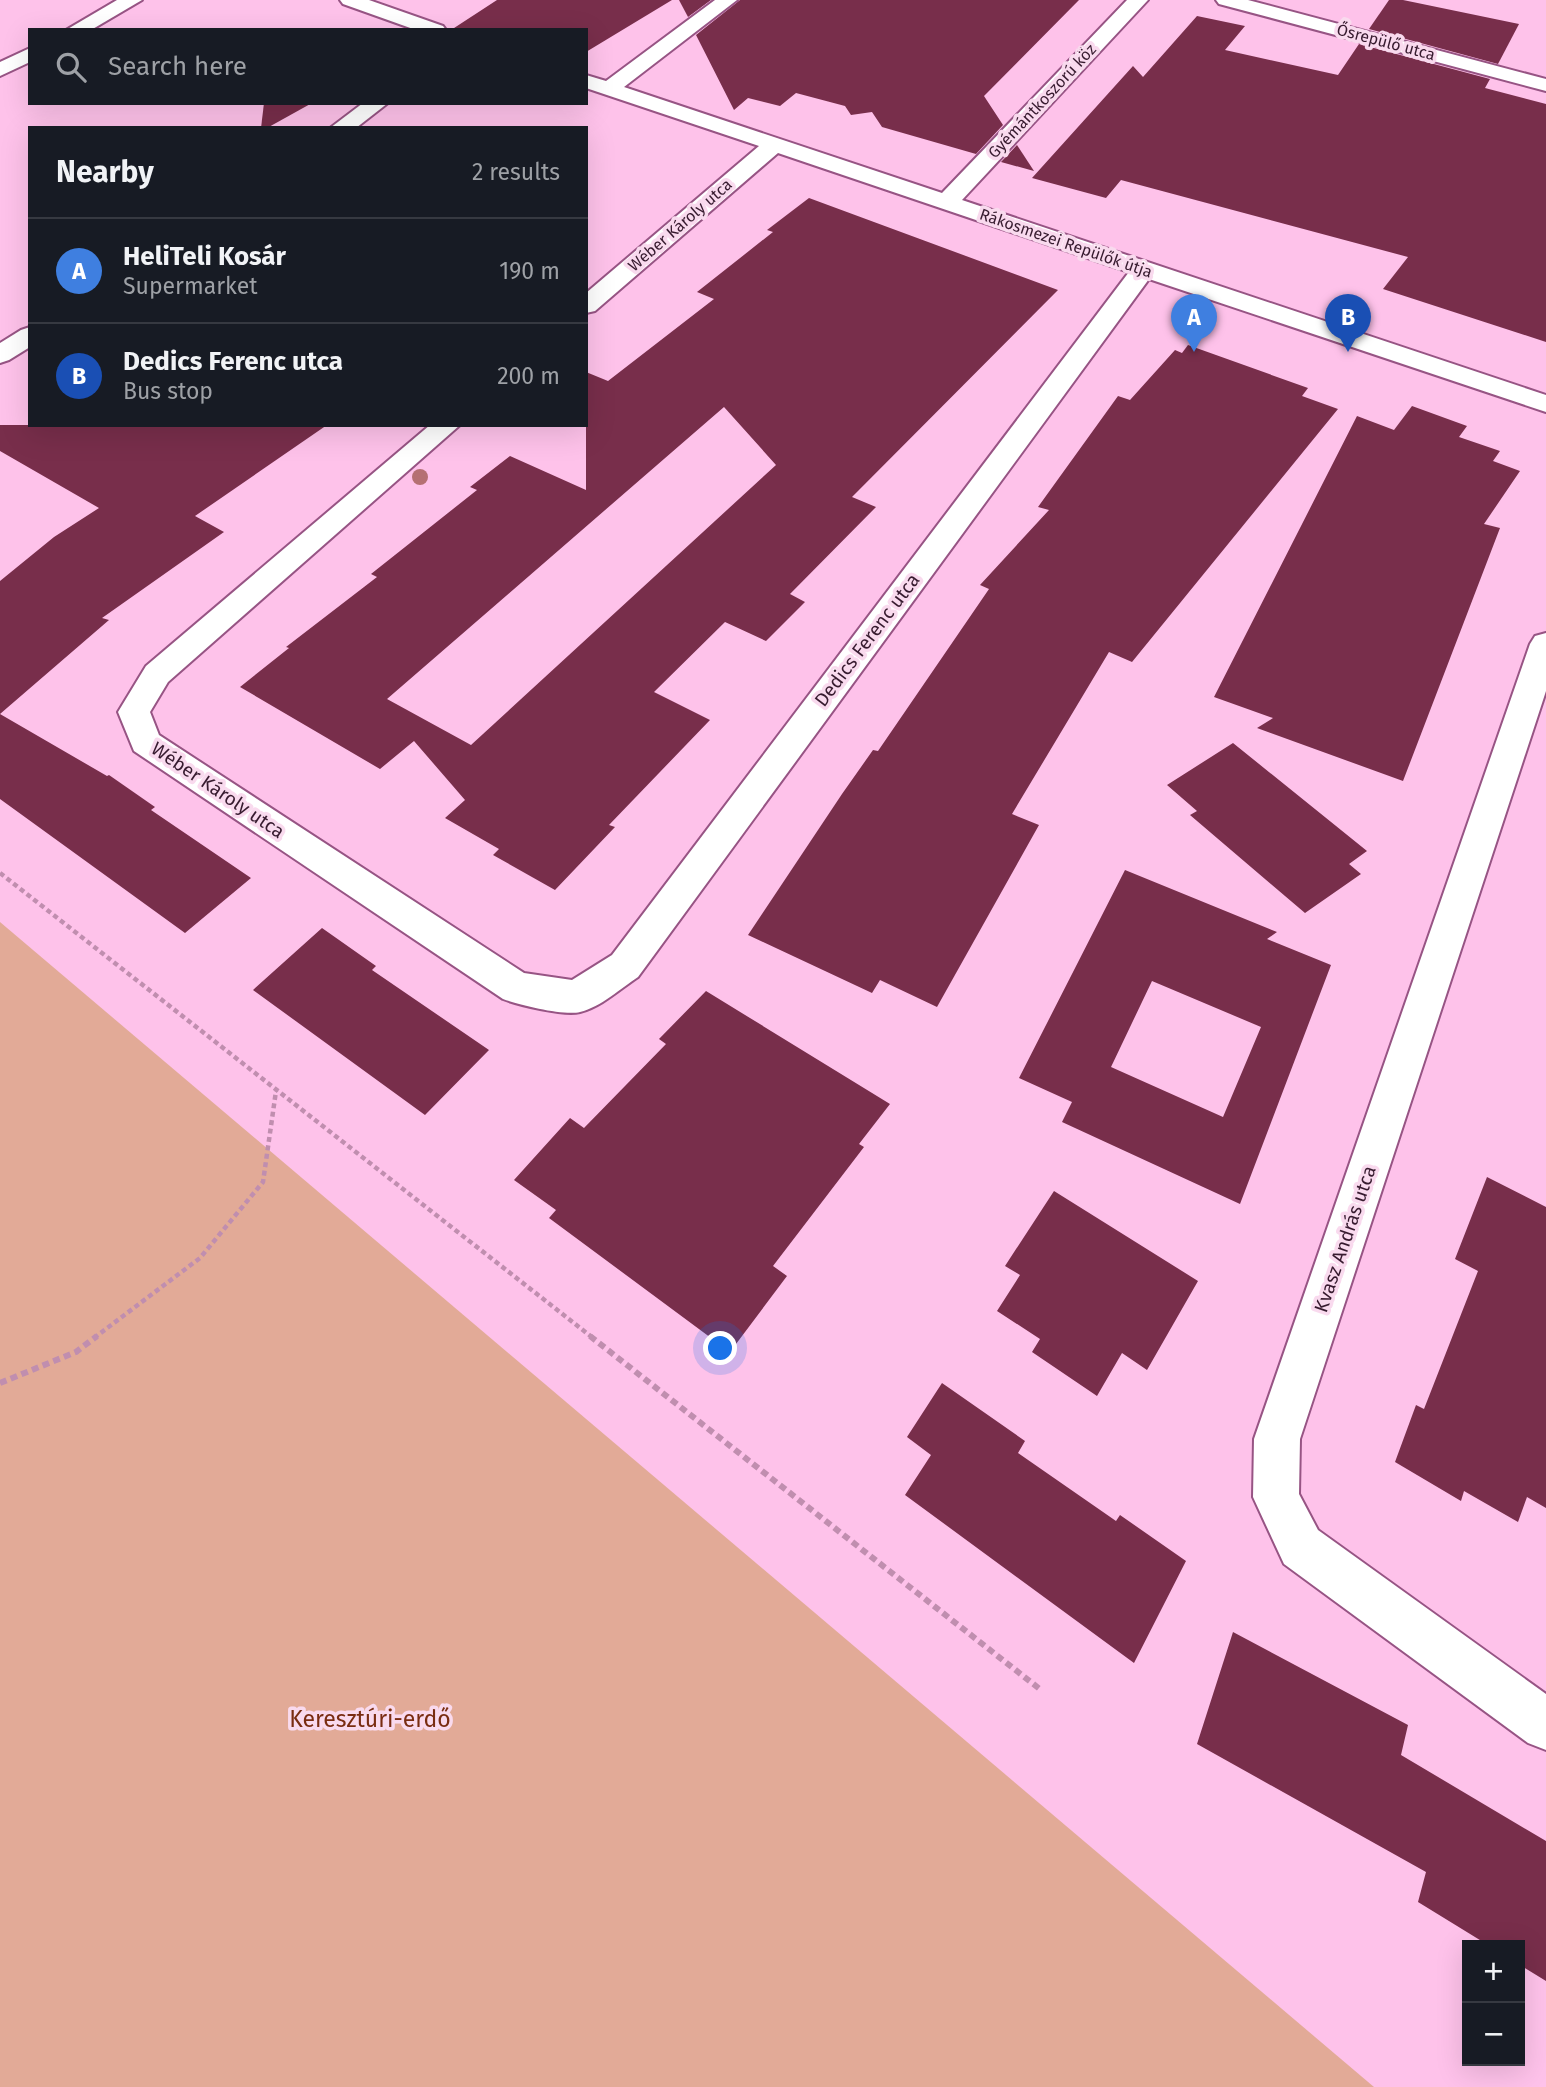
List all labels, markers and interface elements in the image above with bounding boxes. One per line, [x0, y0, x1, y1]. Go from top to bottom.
street label: Ősrepülő utca [1335, 18, 1438, 64]
search box [28, 28, 588, 105]
street label: Gyémántkoszorú köz [984, 40, 1100, 162]
icon: search [52, 48, 90, 86]
text: Search here [108, 51, 247, 82]
text: Nearby [56, 154, 154, 190]
text: 2 results [472, 158, 560, 186]
street label: Wéber Károly utca [624, 175, 736, 275]
street label: Rákosmezei Repülők útja [977, 204, 1155, 282]
text: HeliTeli Kosár [123, 241, 286, 272]
text: A [72, 257, 86, 285]
text: 190 m [499, 257, 560, 285]
text: Supermarket [123, 272, 258, 300]
pin: A [1171, 294, 1217, 352]
pin: B [1325, 294, 1371, 352]
text: Dedics Ferenc utca [123, 346, 343, 377]
text: B [72, 362, 86, 390]
text: 200 m [497, 362, 560, 390]
text: Bus stop [123, 377, 213, 405]
street label: Dedics Ferenc utca [810, 569, 924, 711]
street label: Wéber Károly utca [147, 737, 289, 843]
street label: Kvasz András utca [1309, 1163, 1381, 1315]
your location [703, 1331, 737, 1365]
park label: Keresztúri-erdő [289, 1705, 451, 1733]
map controls [1462, 1940, 1525, 2066]
button: + [1462, 1940, 1525, 2003]
button: − [1462, 2003, 1525, 2066]

